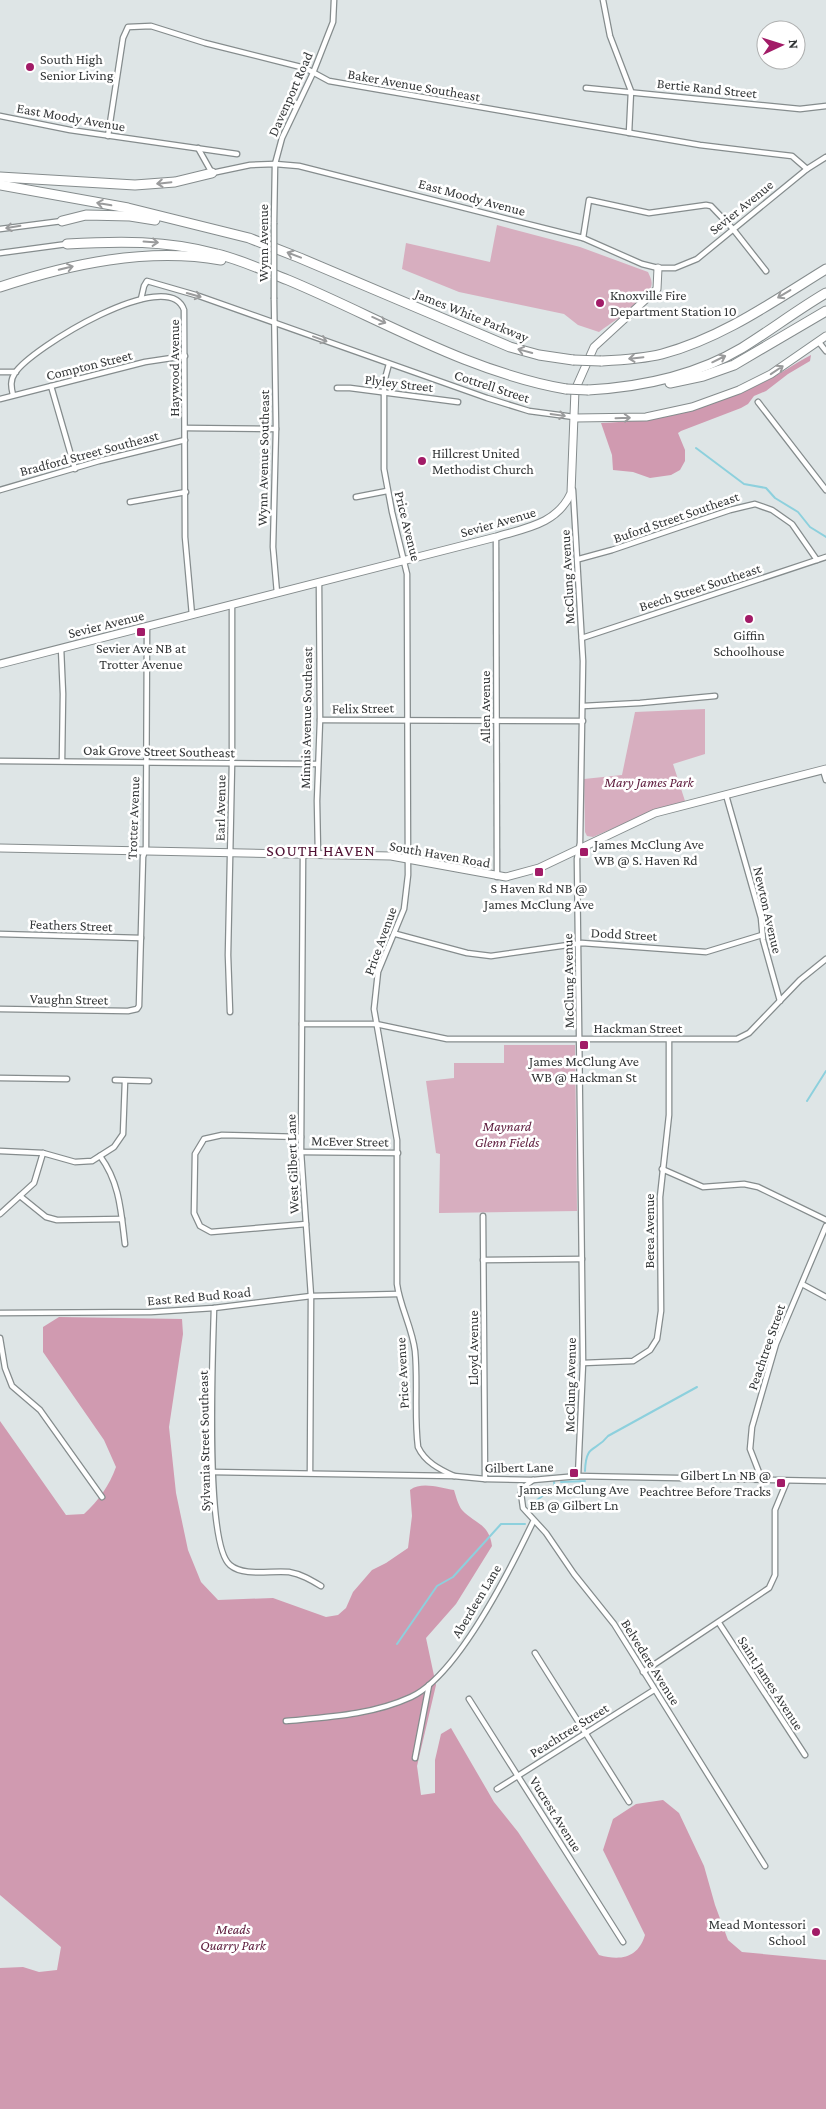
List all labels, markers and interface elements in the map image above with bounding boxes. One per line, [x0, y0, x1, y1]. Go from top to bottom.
north arrow [756, 20, 806, 70]
text: N [786, 39, 802, 50]
street label: Davenport Road [264, 49, 316, 139]
place label: South High Senior Living [40, 51, 114, 83]
marker: South High Senior Living [24, 61, 36, 73]
street label: Baker Avenue Southeast [347, 65, 482, 105]
street label: Bertie Rand Street [656, 75, 758, 101]
street label: East Moody Avenue [15, 100, 127, 134]
street label: East Moody Avenue [417, 175, 527, 219]
street label: Sevier Avenue [706, 176, 776, 238]
one-way arrow [156, 178, 172, 188]
one-way arrow [96, 198, 112, 208]
street label: Wynn Avenue [255, 204, 271, 282]
one-way arrow [6, 222, 22, 232]
one-way arrow [142, 237, 158, 247]
one-way arrow [286, 250, 302, 259]
one-way arrow [57, 263, 73, 272]
street label: James White Parkway [411, 284, 532, 345]
place label: Knoxville Fire Department Station 10 [610, 287, 737, 319]
one-way arrow [186, 290, 202, 300]
one-way arrow [778, 290, 792, 300]
marker: Knoxville Fire Department Station 10 [594, 297, 606, 309]
one-way arrow [371, 315, 386, 325]
street label: Haywood Avenue [166, 319, 182, 417]
one-way arrow [312, 335, 327, 344]
street label: Compton Street [44, 346, 134, 383]
one-way arrow [518, 346, 534, 356]
one-way arrow [629, 353, 645, 363]
one-way arrow [712, 354, 727, 364]
one-way arrow [770, 365, 784, 375]
street label: Cottrell Street [452, 366, 532, 406]
street label: Plyley Street [364, 371, 434, 395]
street label: Wynn Avenue Southeast [254, 389, 272, 526]
one-way arrow [549, 410, 565, 420]
one-way arrow [615, 413, 631, 422]
street label: Bradford Street Southeast [18, 427, 161, 479]
place label: Hillcrest United Methodist Church [432, 445, 534, 477]
marker: Hillcrest United Methodist Church [416, 455, 428, 467]
street label: Buford Street Southeast [611, 488, 741, 546]
street label: Price Avenue [392, 489, 424, 563]
street label: Sevier Avenue [458, 504, 538, 540]
street label: McClung Avenue [557, 529, 577, 625]
street label: Beech Street Southeast [637, 560, 763, 614]
street label: Sevier Avenue [66, 607, 146, 641]
marker: Giffin Schoolhouse [743, 613, 755, 625]
marker: Sevier Ave NB at Trotter Avenue [135, 626, 147, 638]
place label: Giffin Schoolhouse [714, 627, 784, 659]
place label: Sevier Ave NB at Trotter Avenue [96, 640, 186, 672]
street label: Minnis Avenue Southeast [297, 647, 315, 789]
street label: Allen Avenue [477, 671, 493, 743]
street label: Felix Street [332, 699, 395, 717]
street label: Oak Grove Street Southeast [83, 742, 235, 760]
park label: Mary James Park [603, 774, 695, 790]
street label: Earl Avenue [211, 775, 229, 841]
street label: Trotter Avenue [124, 776, 142, 860]
place label: James McClung Ave WB @ S. Haven Rd [592, 836, 704, 868]
street label: South Haven Road [388, 837, 492, 871]
district label: SOUTH HAVEN [266, 842, 376, 859]
marker: James McClung Ave WB @ S. Haven Rd [578, 846, 590, 858]
street label: Newton Avenue [750, 865, 786, 955]
marker: S Haven Rd NB @ James McClung Ave [533, 866, 545, 878]
place label: S Haven Rd NB @ James McClung Ave [482, 880, 594, 912]
street label: Price Avenue [360, 905, 400, 977]
street label: Feathers Street [29, 916, 113, 934]
street label: Dodd Street [590, 924, 658, 944]
street label: McClung Avenue [559, 933, 577, 1029]
street label: Vaughn Street [30, 990, 109, 1008]
street label: Hackman Street [594, 1020, 683, 1036]
marker: James McClung Ave WB @ Hackman St [578, 1039, 590, 1051]
place label: James McClung Ave WB @ Hackman St [527, 1053, 639, 1085]
street label: West Gilbert Lane [282, 1114, 302, 1214]
park label: Maynard Glenn Fields [475, 1118, 540, 1150]
street label: McEver Street [311, 1132, 389, 1150]
street label: Berea Avenue [641, 1194, 657, 1268]
street label: East Red Bud Road [146, 1283, 252, 1309]
street label: Peachtree Street [744, 1302, 788, 1392]
street label: Lloyd Avenue [465, 1310, 481, 1386]
street label: Price Avenue [392, 1337, 412, 1409]
street label: McClung Avenue [561, 1337, 579, 1433]
street label: Sylvania Street Southeast [195, 1370, 213, 1512]
street label: Gilbert Lane [484, 1458, 554, 1476]
marker: James McClung Ave EB @ Gilbert Ln [568, 1467, 580, 1479]
place label: Gilbert Ln NB @ Peachtree Before Tracks [639, 1467, 771, 1499]
marker: Gilbert Ln NB @ Peachtree Before Tracks [775, 1477, 787, 1489]
place label: James McClung Ave EB @ Gilbert Ln [517, 1481, 629, 1513]
street label: Aberdeen Lane [448, 1561, 504, 1641]
street label: Belvedere Avenue [618, 1616, 684, 1708]
street label: Saint James Avenue [735, 1633, 807, 1733]
street label: Peachtree Street [527, 1699, 612, 1761]
street label: Vucrest Avenue [526, 1773, 586, 1855]
place label: Mead Montessori School [708, 1916, 806, 1948]
park label: Meads Quarry Park [200, 1921, 267, 1953]
marker: Mead Montessori School [810, 1926, 822, 1938]

